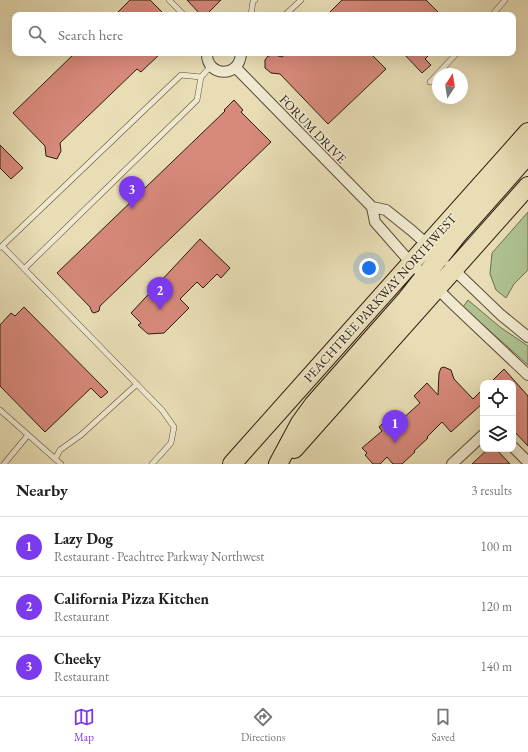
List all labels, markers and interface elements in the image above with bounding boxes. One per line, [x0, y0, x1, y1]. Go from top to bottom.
search box [12, 12, 516, 56]
icon: search [26, 23, 48, 45]
text: Search here [58, 25, 123, 44]
north arrow [432, 68, 468, 104]
street label: FORUM DRIVE [276, 91, 350, 167]
pin: 3 [119, 176, 145, 209]
street label: PEACHTREE PARKWAY NORTHWEST [300, 210, 460, 386]
your location [359, 258, 379, 278]
pin: 2 [147, 277, 173, 310]
map controls [480, 380, 516, 452]
button: locate [480, 380, 516, 416]
pin: 1 [382, 410, 408, 443]
button: layers [480, 416, 516, 452]
text: Nearby [16, 479, 68, 501]
text: 3 results [471, 482, 512, 499]
text: Lazy Dog [54, 529, 113, 548]
text: 1 [26, 538, 32, 555]
text: 100 m [481, 538, 512, 555]
text: Restaurant · Peachtree Parkway Northwest [54, 548, 264, 565]
text: California Pizza Kitchen [54, 589, 209, 608]
text: 2 [26, 598, 32, 615]
text: 120 m [481, 598, 512, 615]
text: Restaurant [54, 608, 109, 625]
text: Cheeky [54, 649, 101, 668]
text: 3 [26, 658, 32, 675]
text: 140 m [481, 658, 512, 675]
text: Restaurant [54, 668, 109, 685]
tab: Map [73, 706, 95, 744]
tab: Directions [241, 706, 285, 744]
tab: Saved [431, 706, 455, 744]

